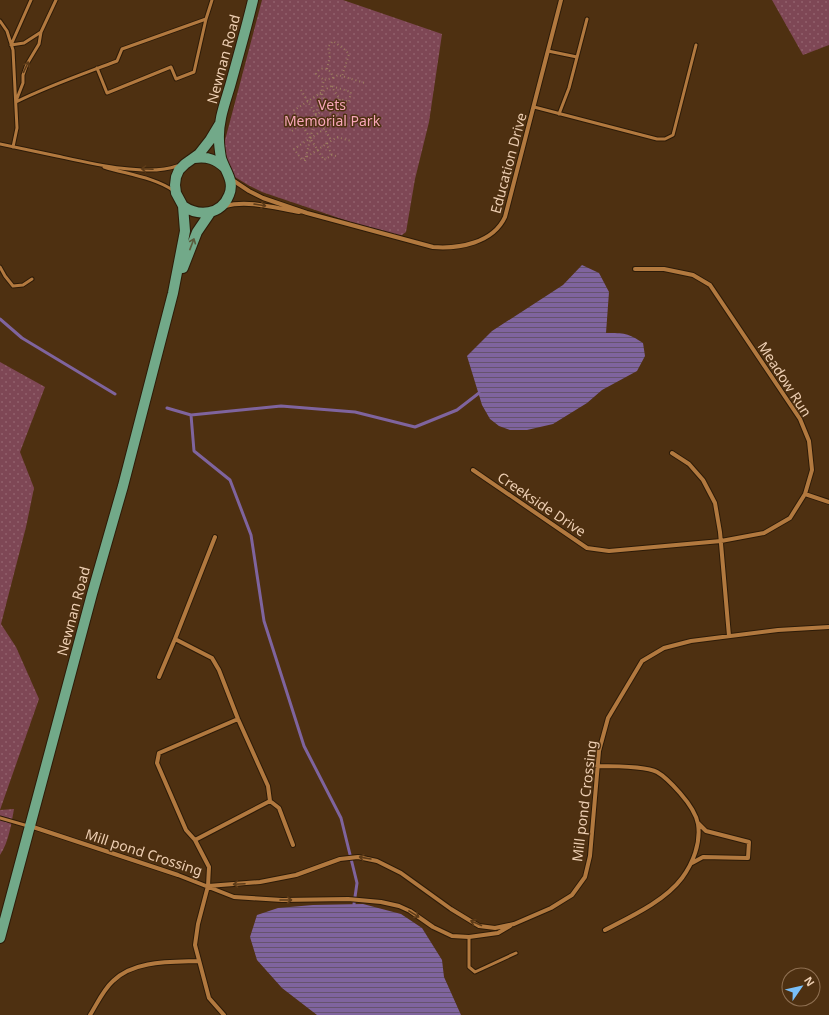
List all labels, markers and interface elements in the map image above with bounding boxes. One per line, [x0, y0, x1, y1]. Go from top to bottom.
street label: Newnan Road [202, 12, 244, 106]
one-way arrow [23, 61, 30, 73]
park label: Vets Memorial Park [284, 95, 381, 130]
street label: Education Drive [485, 110, 531, 216]
one-way arrow [141, 166, 154, 173]
one-way arrow [253, 202, 266, 210]
one-way arrow [189, 238, 197, 250]
street label: Meadow Run [754, 338, 816, 420]
street label: Creekside Drive [494, 467, 590, 541]
street label: Newnan Road [52, 564, 94, 658]
street label: Mill pond Crossing [567, 739, 601, 863]
street label: Mill pond Crossing [83, 824, 205, 880]
one-way arrow [359, 854, 372, 862]
one-way arrow [233, 880, 246, 887]
one-way arrow [279, 896, 292, 904]
one-way arrow [408, 910, 419, 918]
one-way arrow [471, 919, 483, 927]
north arrow [781, 967, 821, 1007]
text: N [801, 973, 818, 989]

